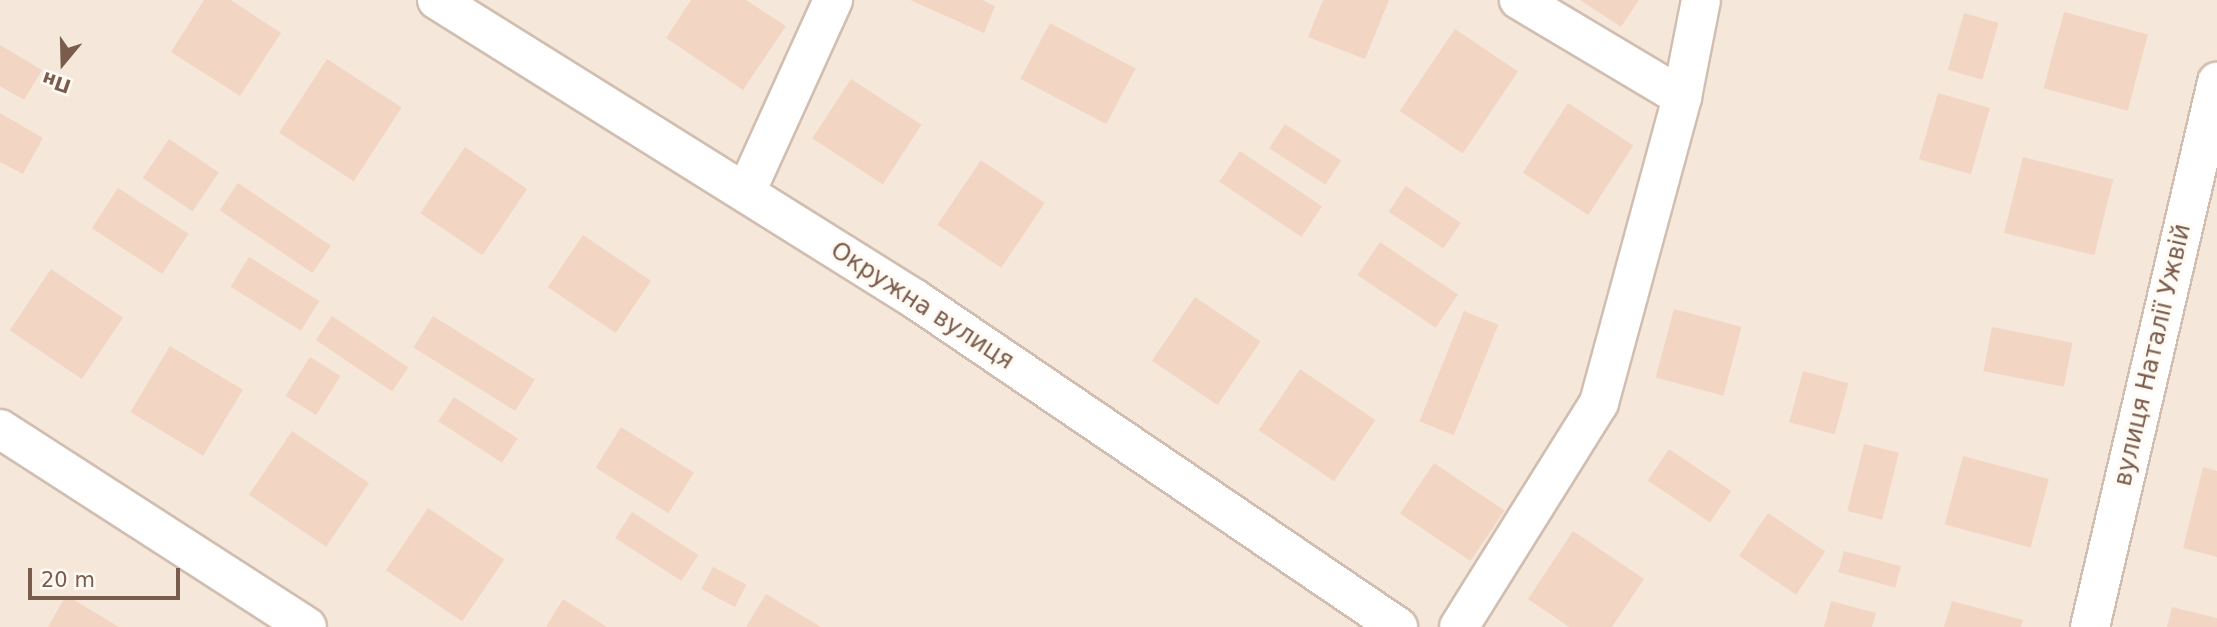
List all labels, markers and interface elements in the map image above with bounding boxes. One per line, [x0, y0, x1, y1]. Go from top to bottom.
north arrow [28, 28, 98, 98]
text: Пн [39, 68, 73, 98]
street label: вулиця Наталії Ужвій [2109, 221, 2197, 489]
street label: Окружна вулиця [825, 236, 1019, 376]
scale bar [32, 554, 184, 598]
text: 20 m [41, 568, 95, 592]

